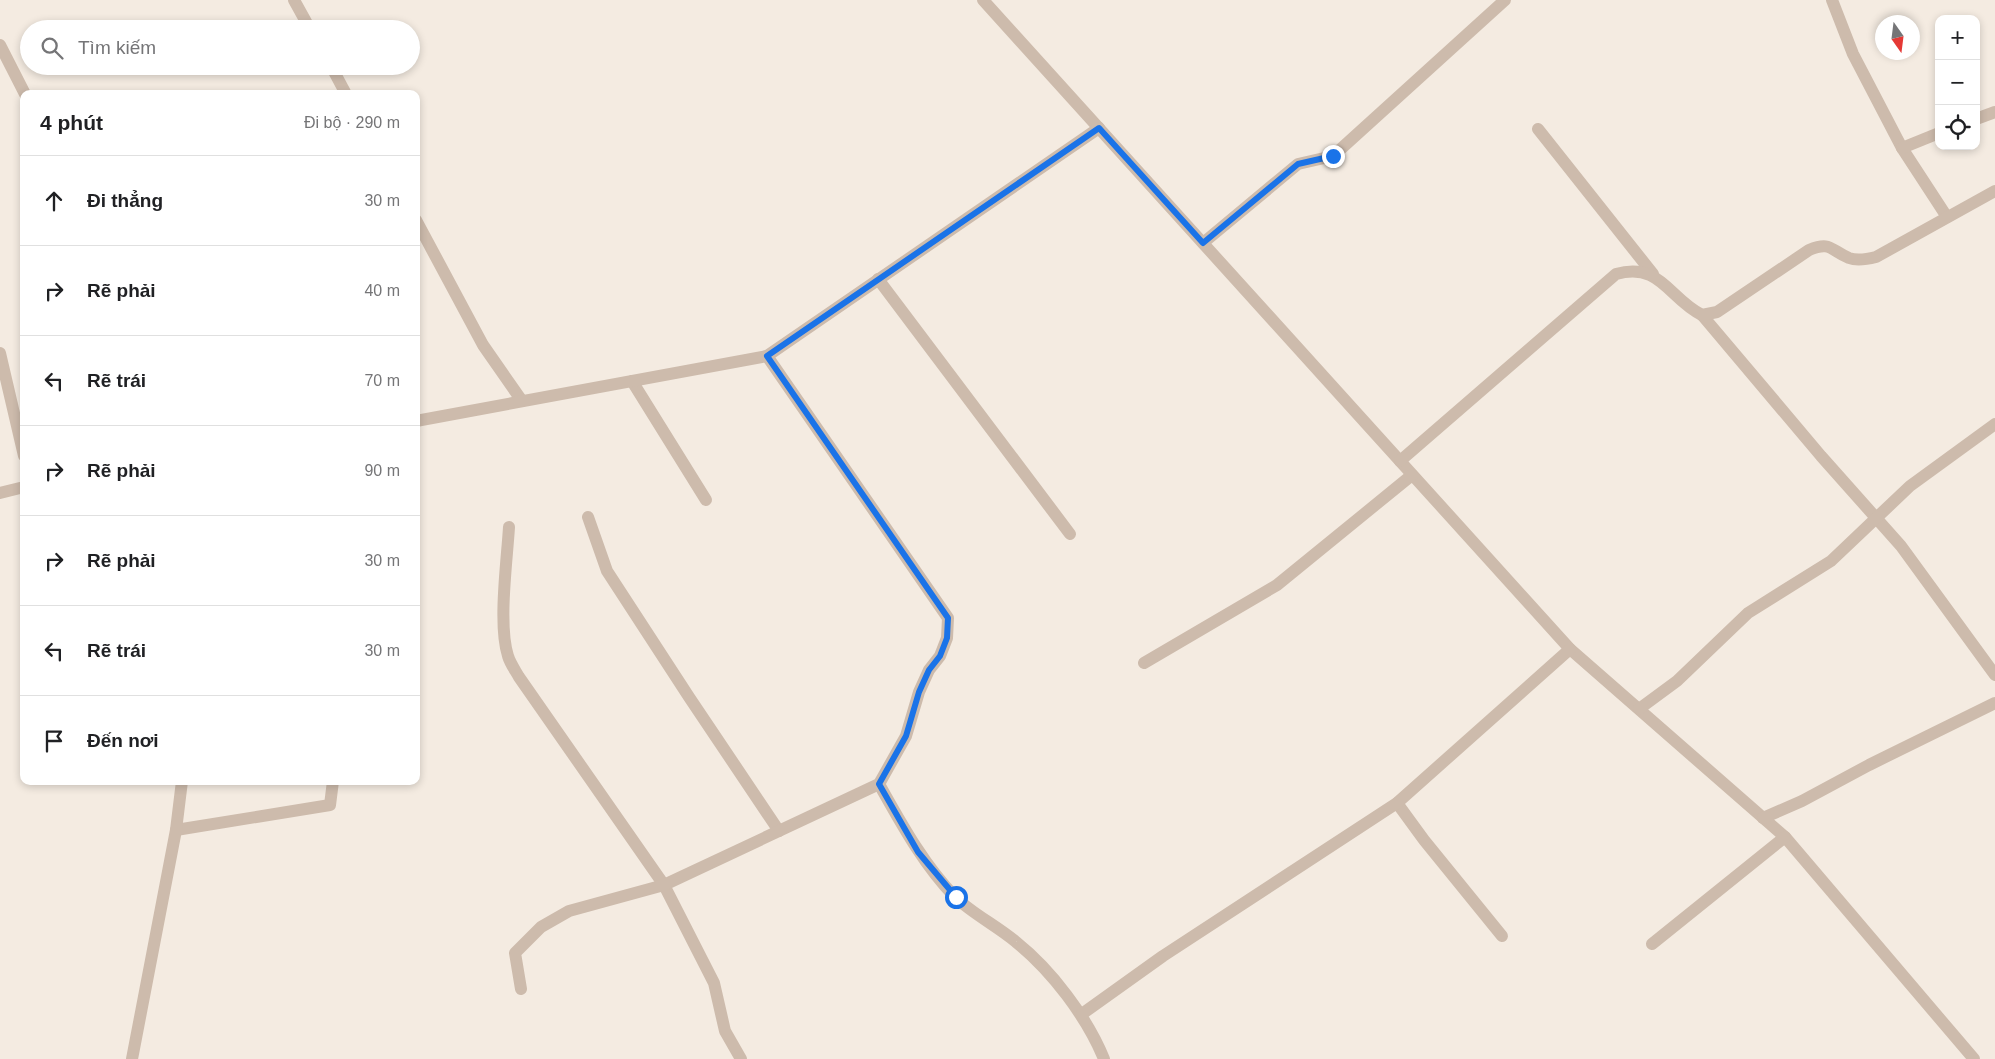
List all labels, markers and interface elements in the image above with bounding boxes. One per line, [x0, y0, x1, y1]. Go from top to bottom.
north arrow [1875, 15, 1920, 60]
map controls [1935, 15, 1980, 150]
button: + [1935, 15, 1980, 60]
search box [20, 20, 420, 75]
icon: search [38, 34, 66, 62]
text: Tìm kiếm [78, 37, 156, 58]
button: − [1935, 60, 1980, 105]
button: locate [1935, 105, 1980, 150]
text: 4 phút [40, 111, 103, 134]
text: Đi bộ · 290 m [304, 114, 400, 131]
route end [1322, 145, 1345, 168]
icon: ahead [40, 187, 68, 215]
text: Đi thẳng [87, 190, 163, 211]
text: 30 m [364, 192, 400, 209]
icon: right [40, 277, 68, 305]
text: Rẽ phải [87, 280, 156, 301]
text: 40 m [364, 282, 400, 299]
icon: left [40, 367, 68, 395]
text: Rẽ trái [87, 370, 146, 391]
text: 70 m [364, 372, 400, 389]
icon: right [40, 457, 68, 485]
text: Rẽ phải [87, 460, 156, 481]
text: 90 m [364, 462, 400, 479]
icon: right [40, 547, 68, 575]
text: Rẽ phải [87, 550, 156, 571]
text: 30 m [364, 552, 400, 569]
icon: left [40, 637, 68, 665]
text: Rẽ trái [87, 640, 146, 661]
text: 30 m [364, 642, 400, 659]
icon: arrive [40, 727, 68, 755]
text: Đến nơi [87, 730, 159, 751]
route start [945, 886, 968, 909]

